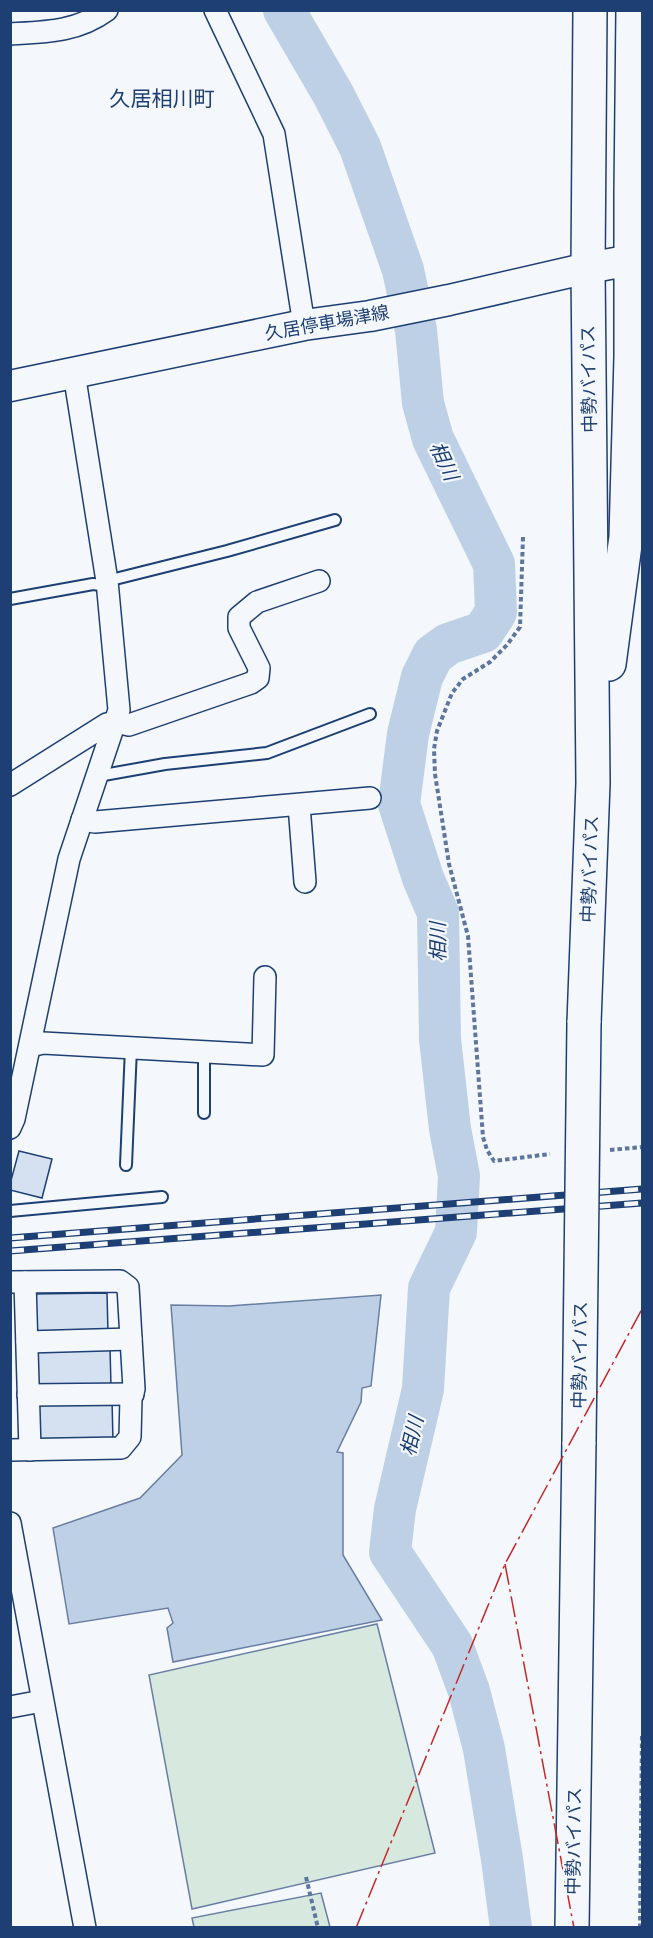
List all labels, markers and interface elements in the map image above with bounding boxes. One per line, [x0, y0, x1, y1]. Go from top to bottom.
district label: 久居相川町 [110, 87, 215, 111]
street label: 久居停車場津線 [263, 302, 391, 344]
street label: 中勢バイパス [578, 325, 600, 433]
water label: 相川 [426, 438, 463, 486]
street label: 中勢バイパス [578, 815, 602, 923]
water label: 相川 [427, 920, 449, 962]
street label: 中勢バイパス [569, 1301, 591, 1409]
water label: 相川 [397, 1412, 428, 1458]
street label: 中勢バイパス [563, 1787, 585, 1895]

